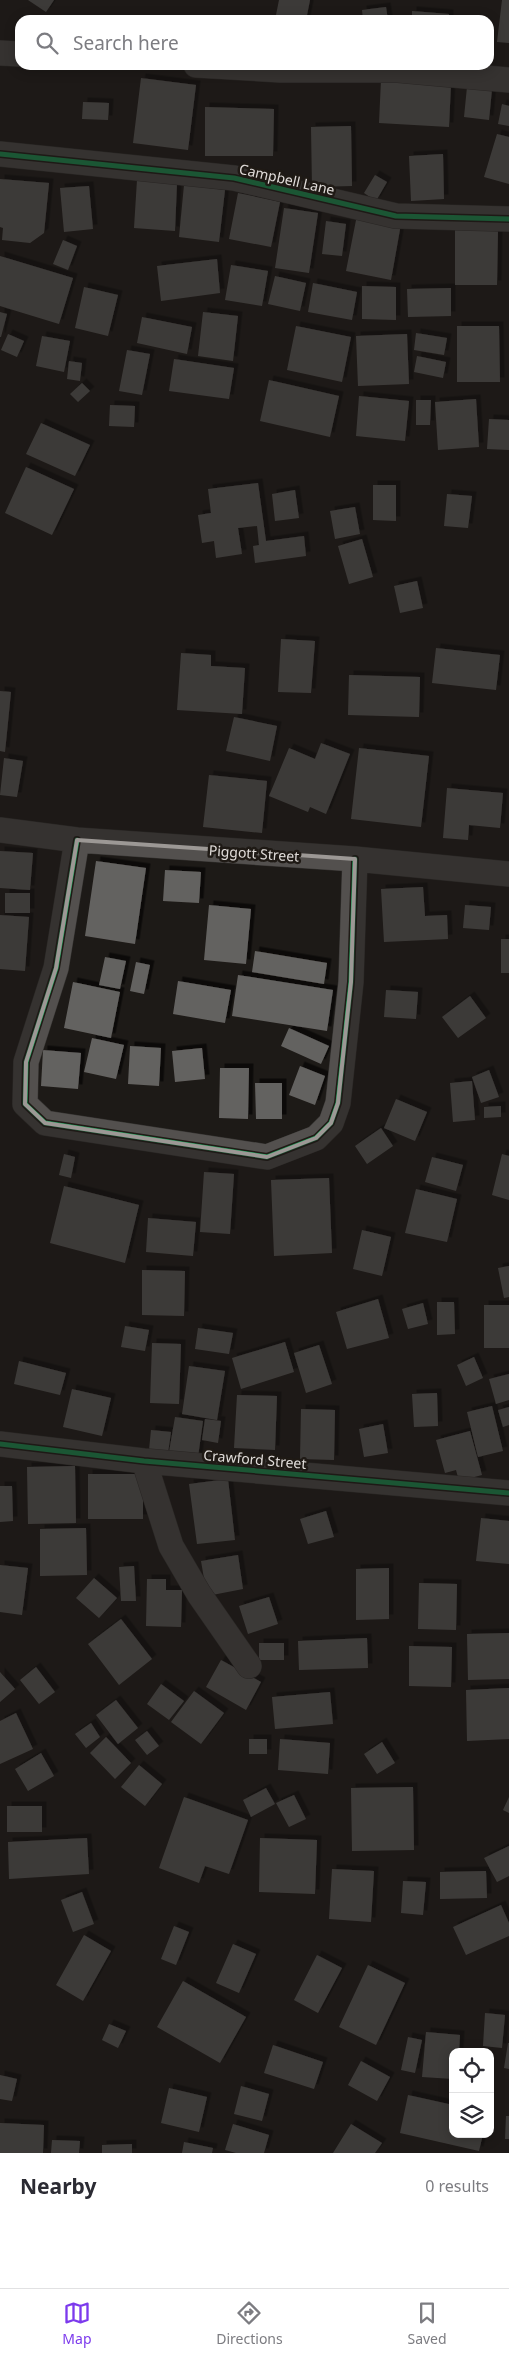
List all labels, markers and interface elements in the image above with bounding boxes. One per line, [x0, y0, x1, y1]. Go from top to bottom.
search box [15, 15, 494, 70]
icon: search [33, 29, 61, 57]
text: Search here [73, 30, 179, 56]
street label: Campbell Lane [237, 159, 337, 199]
street label: Piggott Street [208, 840, 300, 866]
street label: Crawford Street [203, 1445, 307, 1473]
map controls [449, 2048, 494, 2138]
button: locate [449, 2048, 494, 2093]
button: layers [449, 2093, 494, 2138]
text: Nearby [20, 2172, 96, 2200]
text: 0 results [425, 2175, 489, 2197]
tab: Map [62, 2299, 92, 2348]
tab: Directions [216, 2299, 283, 2348]
tab: Saved [407, 2299, 447, 2348]

